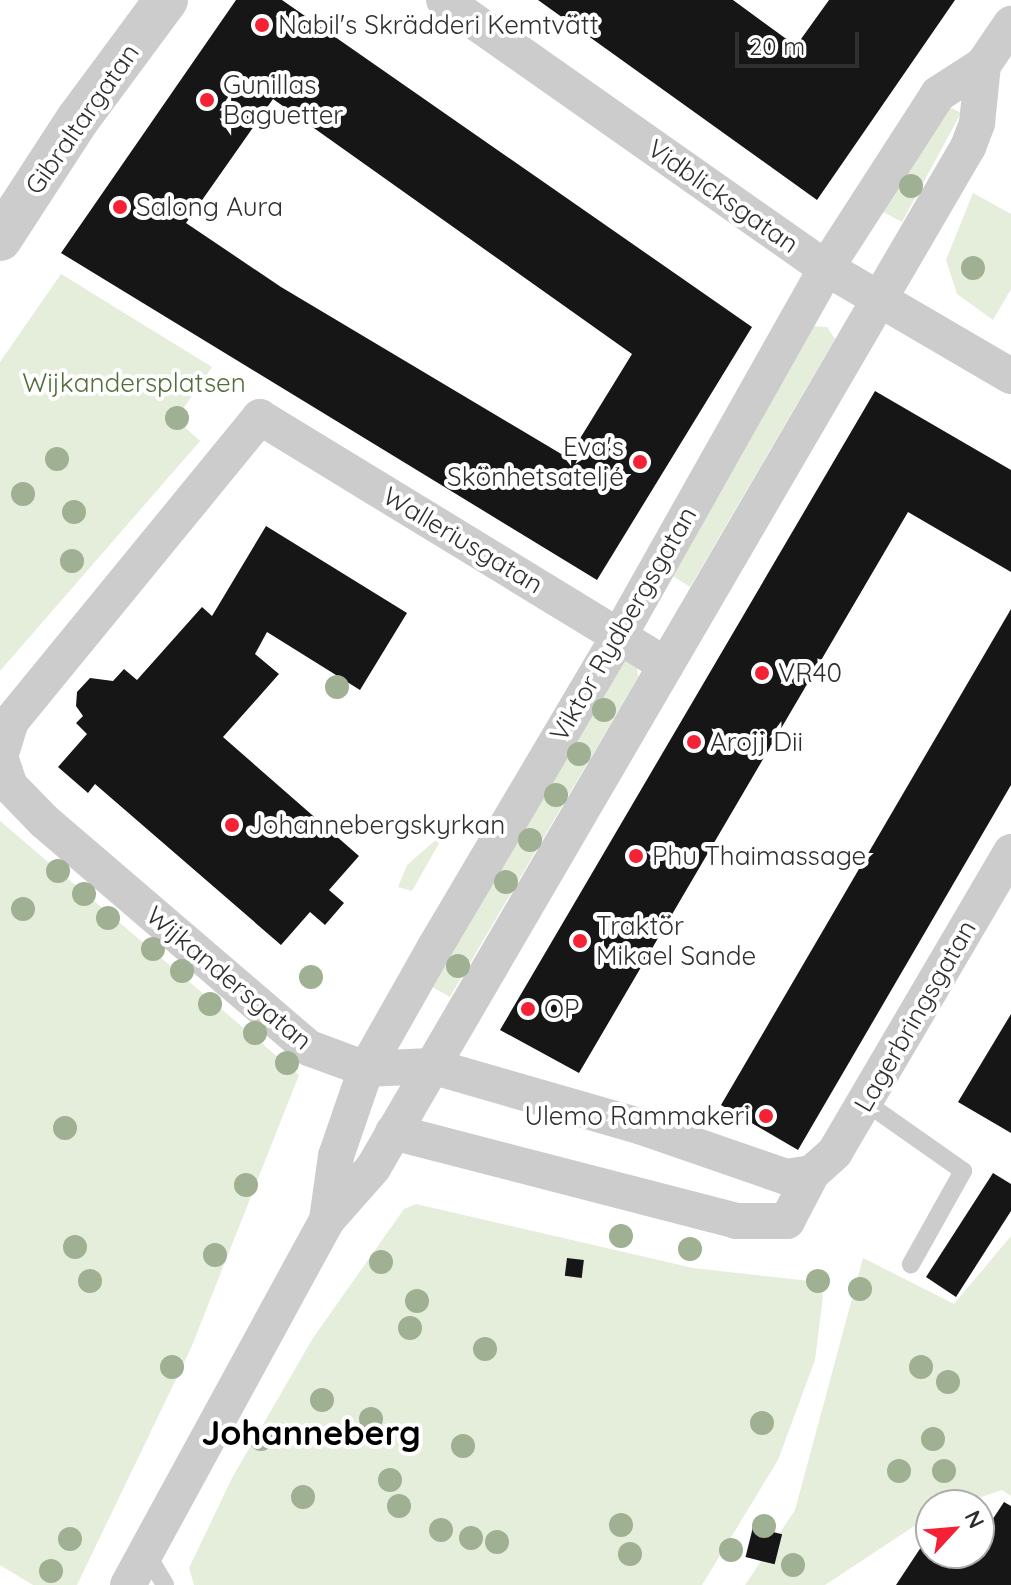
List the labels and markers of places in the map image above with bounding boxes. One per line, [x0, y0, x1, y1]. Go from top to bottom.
place label: Nabil's Skrädderi Kemtvätt [278, 9, 598, 41]
marker: Nabil's Skrädderi Kemtvätt [253, 16, 271, 34]
place label: Gunillas Baguetter [223, 69, 343, 130]
marker: Gunillas Baguetter [198, 91, 216, 109]
place label: Salong Aura [136, 191, 283, 223]
marker: Salong Aura [111, 198, 129, 216]
place label: Eva's Skönhetsateljé [447, 431, 624, 492]
marker: Eva's Skönhetsateljé [631, 453, 649, 471]
place label: VR40 [778, 657, 842, 689]
marker: VR40 [753, 664, 771, 682]
place label: Arojj Dii [710, 726, 803, 758]
marker: Arojj Dii [685, 733, 703, 751]
place label: Johannebergskyrkan [248, 809, 505, 841]
marker: Johannebergskyrkan [223, 816, 241, 834]
place label: Phu Thaimassage [652, 840, 866, 872]
marker: Phu Thaimassage [627, 847, 645, 865]
place label: Traktör Mikael Sande [596, 910, 756, 972]
marker: Traktör Mikael Sande [571, 932, 589, 950]
place label: OP [544, 993, 579, 1025]
marker: OP [519, 1000, 537, 1018]
place label: Ulemo Rammakeri [524, 1100, 750, 1132]
marker: Ulemo Rammakeri [757, 1107, 775, 1125]

